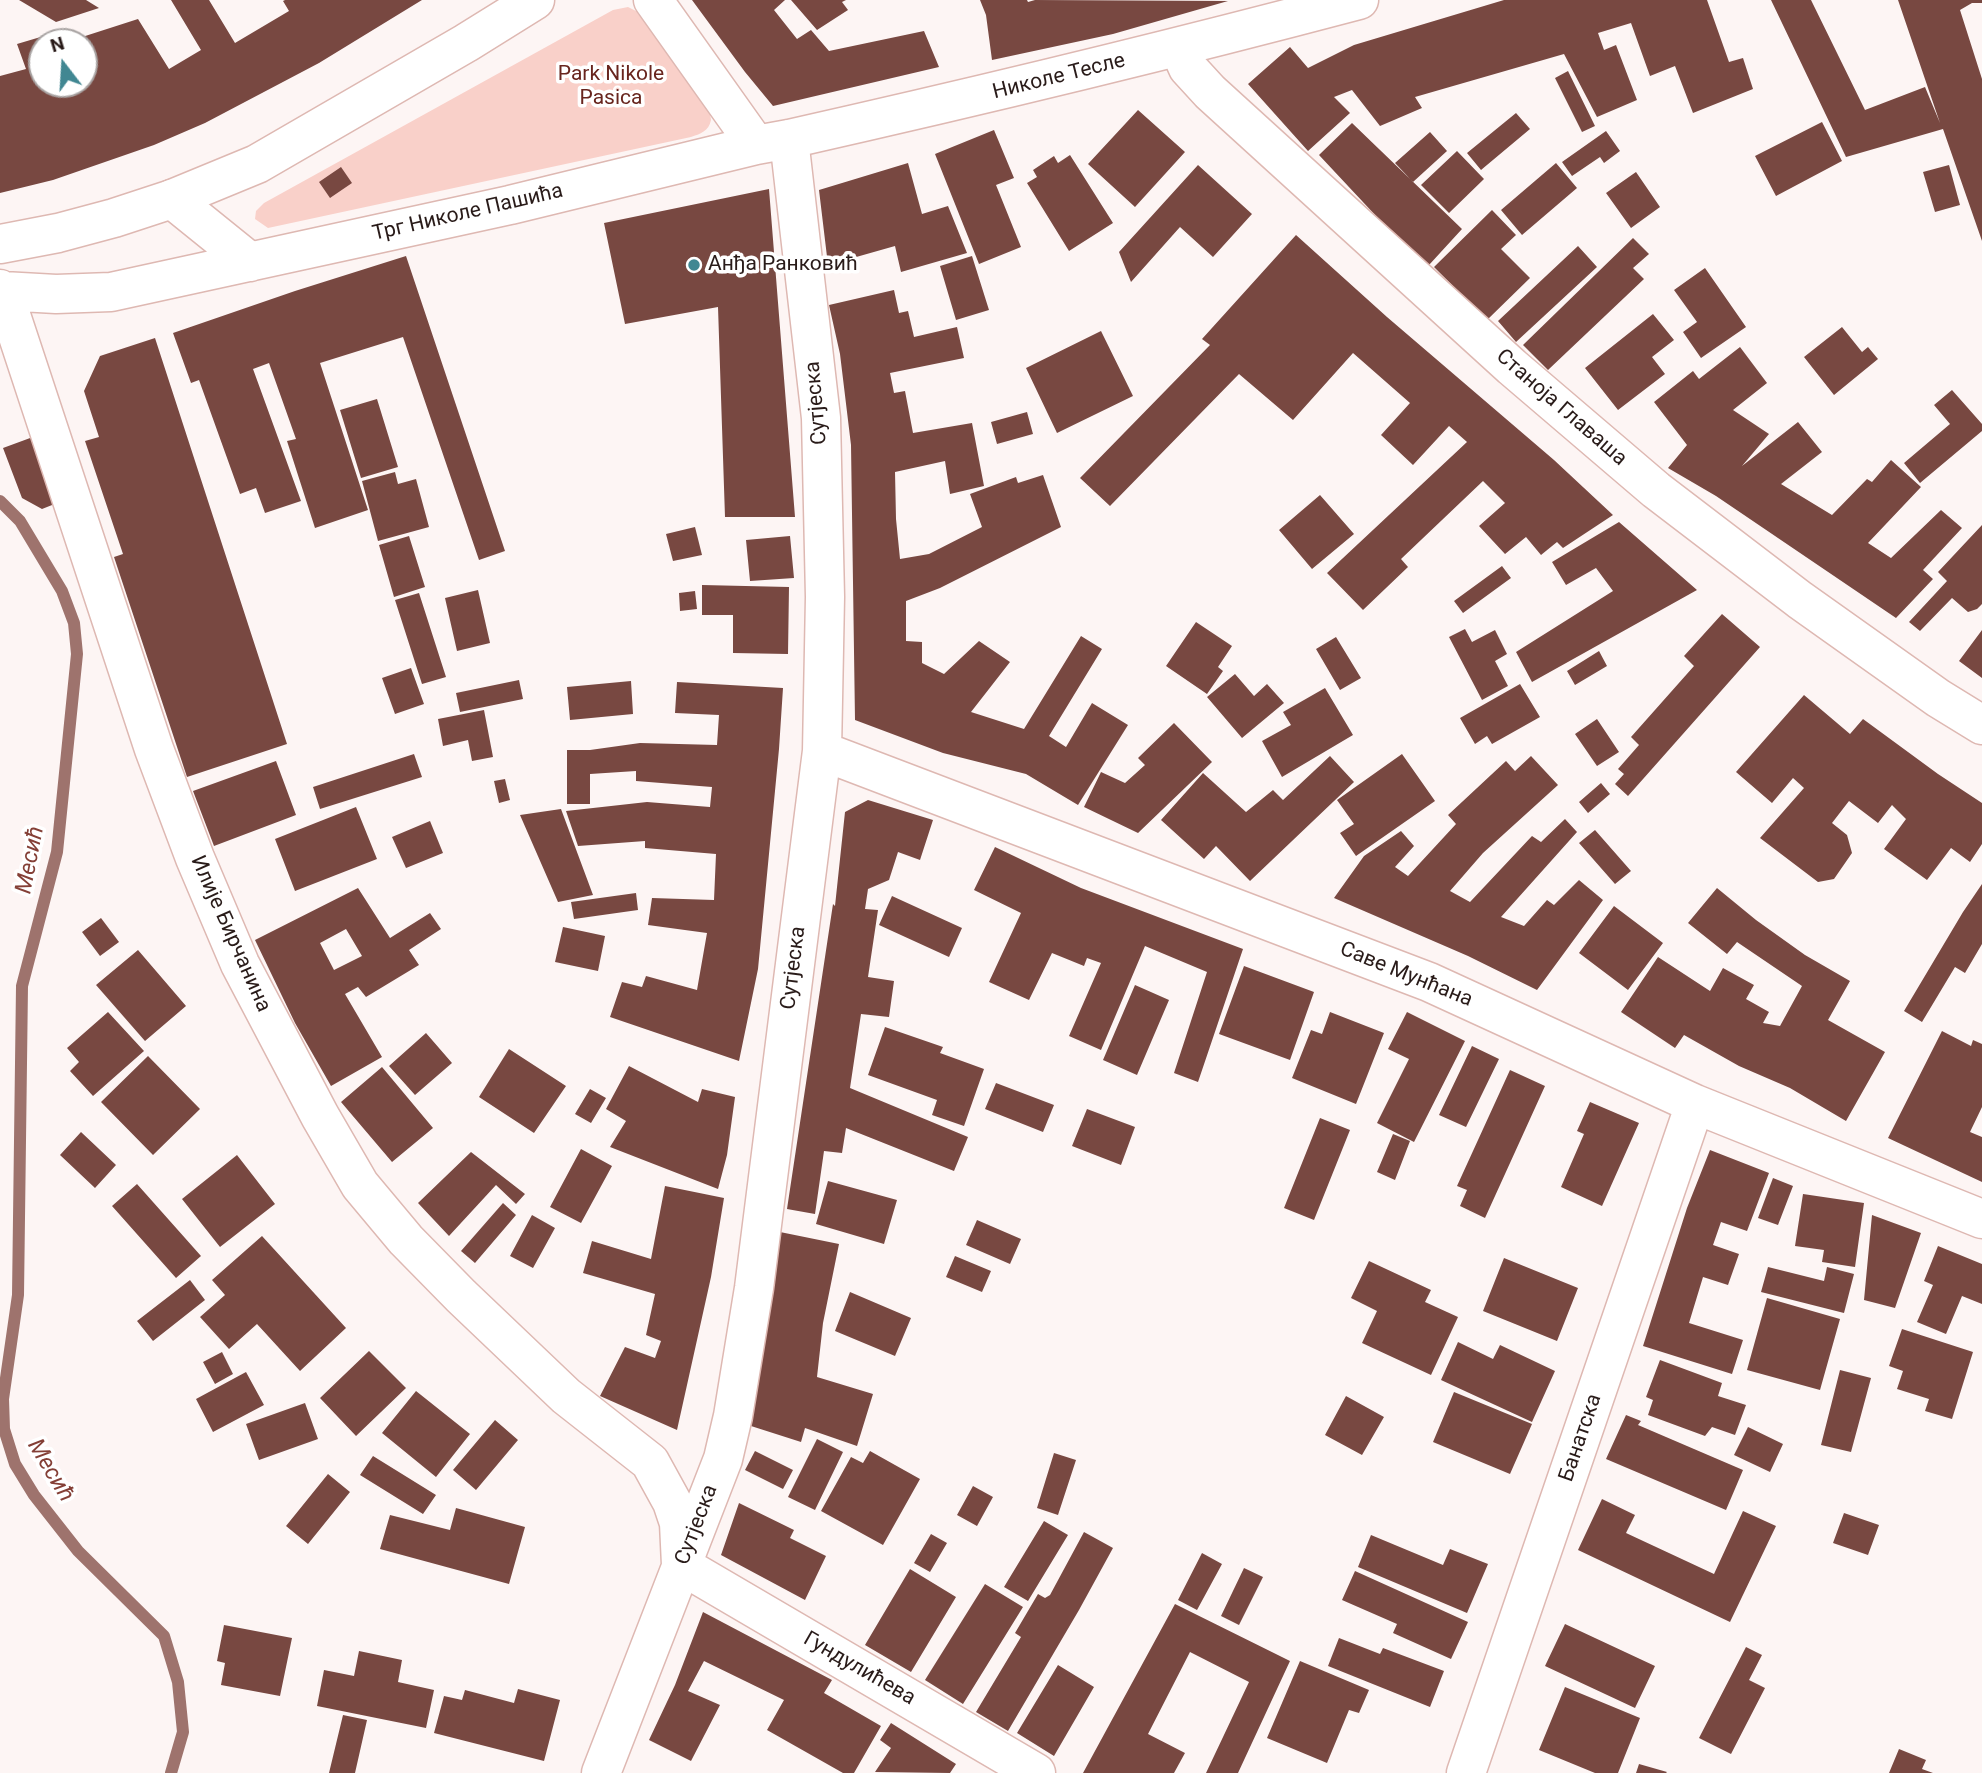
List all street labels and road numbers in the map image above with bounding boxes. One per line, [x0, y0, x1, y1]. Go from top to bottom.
street label: Николе Тесле [990, 48, 1128, 106]
street label: Трг Николе Пашића [370, 179, 566, 247]
street label: Станоја Главаша [1490, 344, 1632, 472]
street label: Сутјеска [801, 360, 833, 446]
street label: Илије Бирчанина [184, 852, 276, 1016]
street label: Сутјеска [776, 925, 812, 1011]
street label: Саве Мунћана [1336, 937, 1476, 1013]
street label: Банатска [1554, 1391, 1608, 1485]
street label: Сутјеска [670, 1481, 724, 1569]
street label: Гундулићева [798, 1627, 920, 1711]

